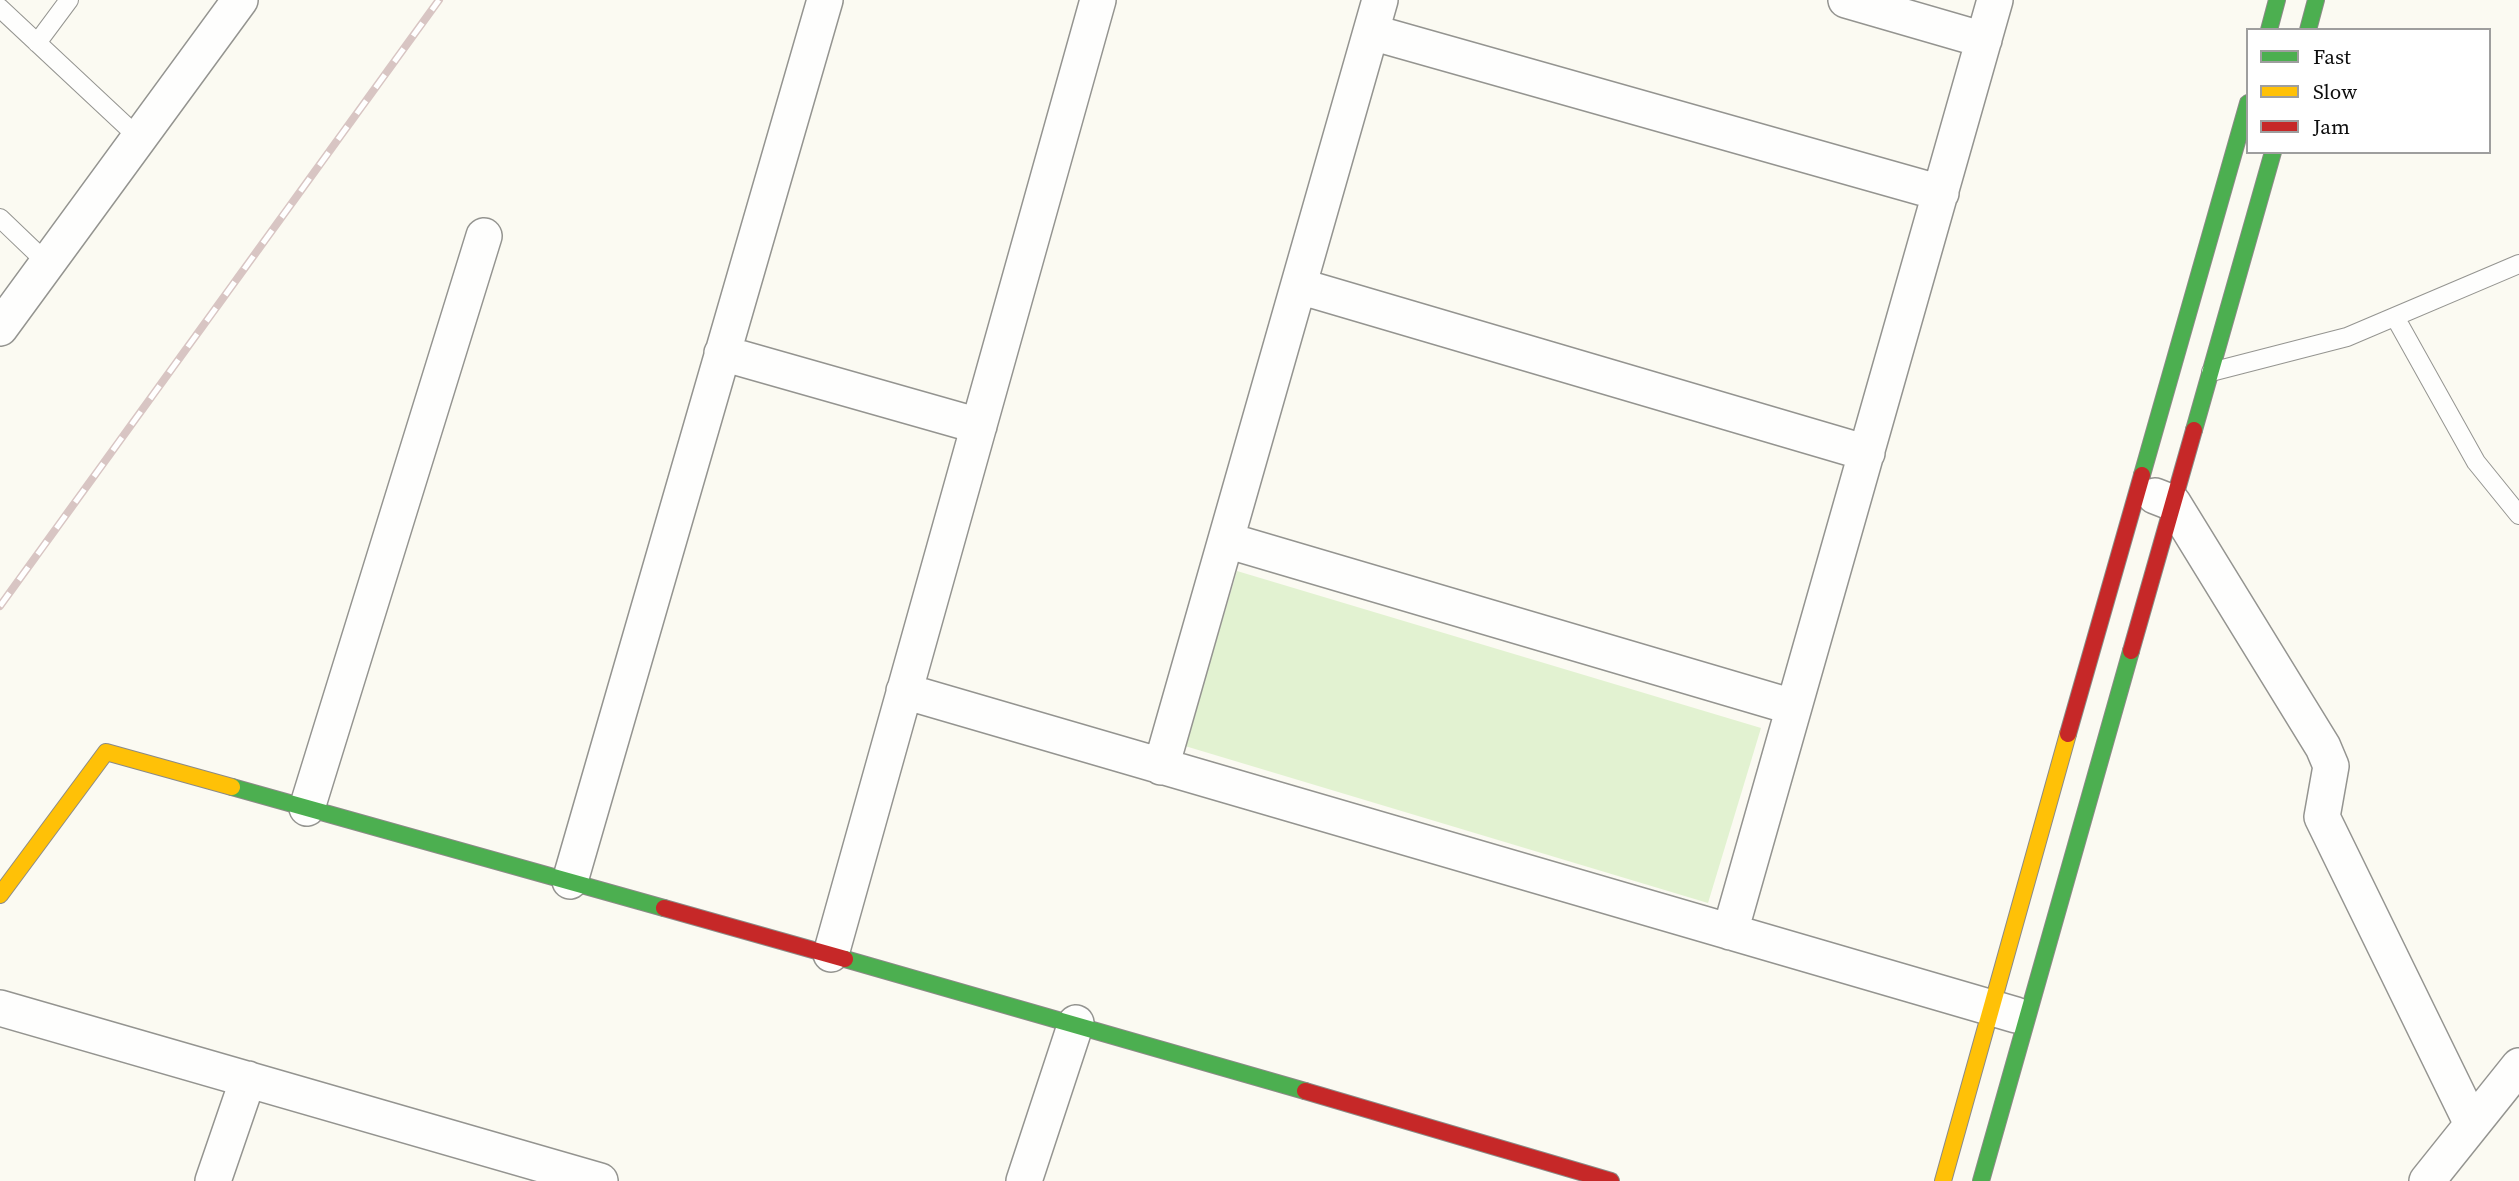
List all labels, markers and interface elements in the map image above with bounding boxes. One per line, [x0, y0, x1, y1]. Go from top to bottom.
legend [2246, 28, 2491, 154]
text: Fast [2313, 42, 2351, 71]
text: Slow [2313, 77, 2357, 106]
text: Jam [2313, 112, 2350, 141]

